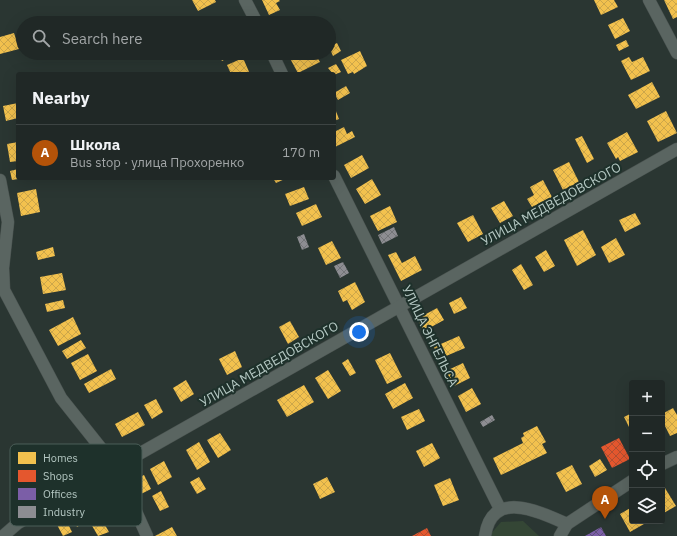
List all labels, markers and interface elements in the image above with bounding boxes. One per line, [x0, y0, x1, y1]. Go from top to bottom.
search box [16, 16, 336, 60]
icon: search [30, 27, 52, 49]
text: Search here [62, 29, 142, 48]
text: Nearby [32, 87, 90, 109]
text: Школа [70, 135, 120, 154]
text: A [41, 144, 49, 161]
text: 170 m [282, 144, 320, 161]
text: Bus stop · улица Прохоренко [70, 154, 244, 171]
street label: УЛИЦА МЕДВЕДОВСКОГО [478, 158, 624, 250]
street label: УЛИЦА ЭНГЕЛЬСА [398, 282, 462, 390]
street label: УЛИЦА МЕДВЕДОВСКОГО [197, 317, 341, 411]
your location [349, 322, 369, 342]
map controls [629, 380, 665, 524]
button: + [629, 380, 665, 416]
button: − [629, 416, 665, 452]
legend [10, 444, 142, 526]
text: Homes [43, 451, 78, 465]
button: locate [629, 452, 665, 488]
text: Shops [43, 469, 74, 483]
pin: A [592, 486, 618, 519]
text: Offices [43, 487, 77, 501]
button: layers [629, 488, 665, 524]
text: Industry [43, 505, 86, 519]

